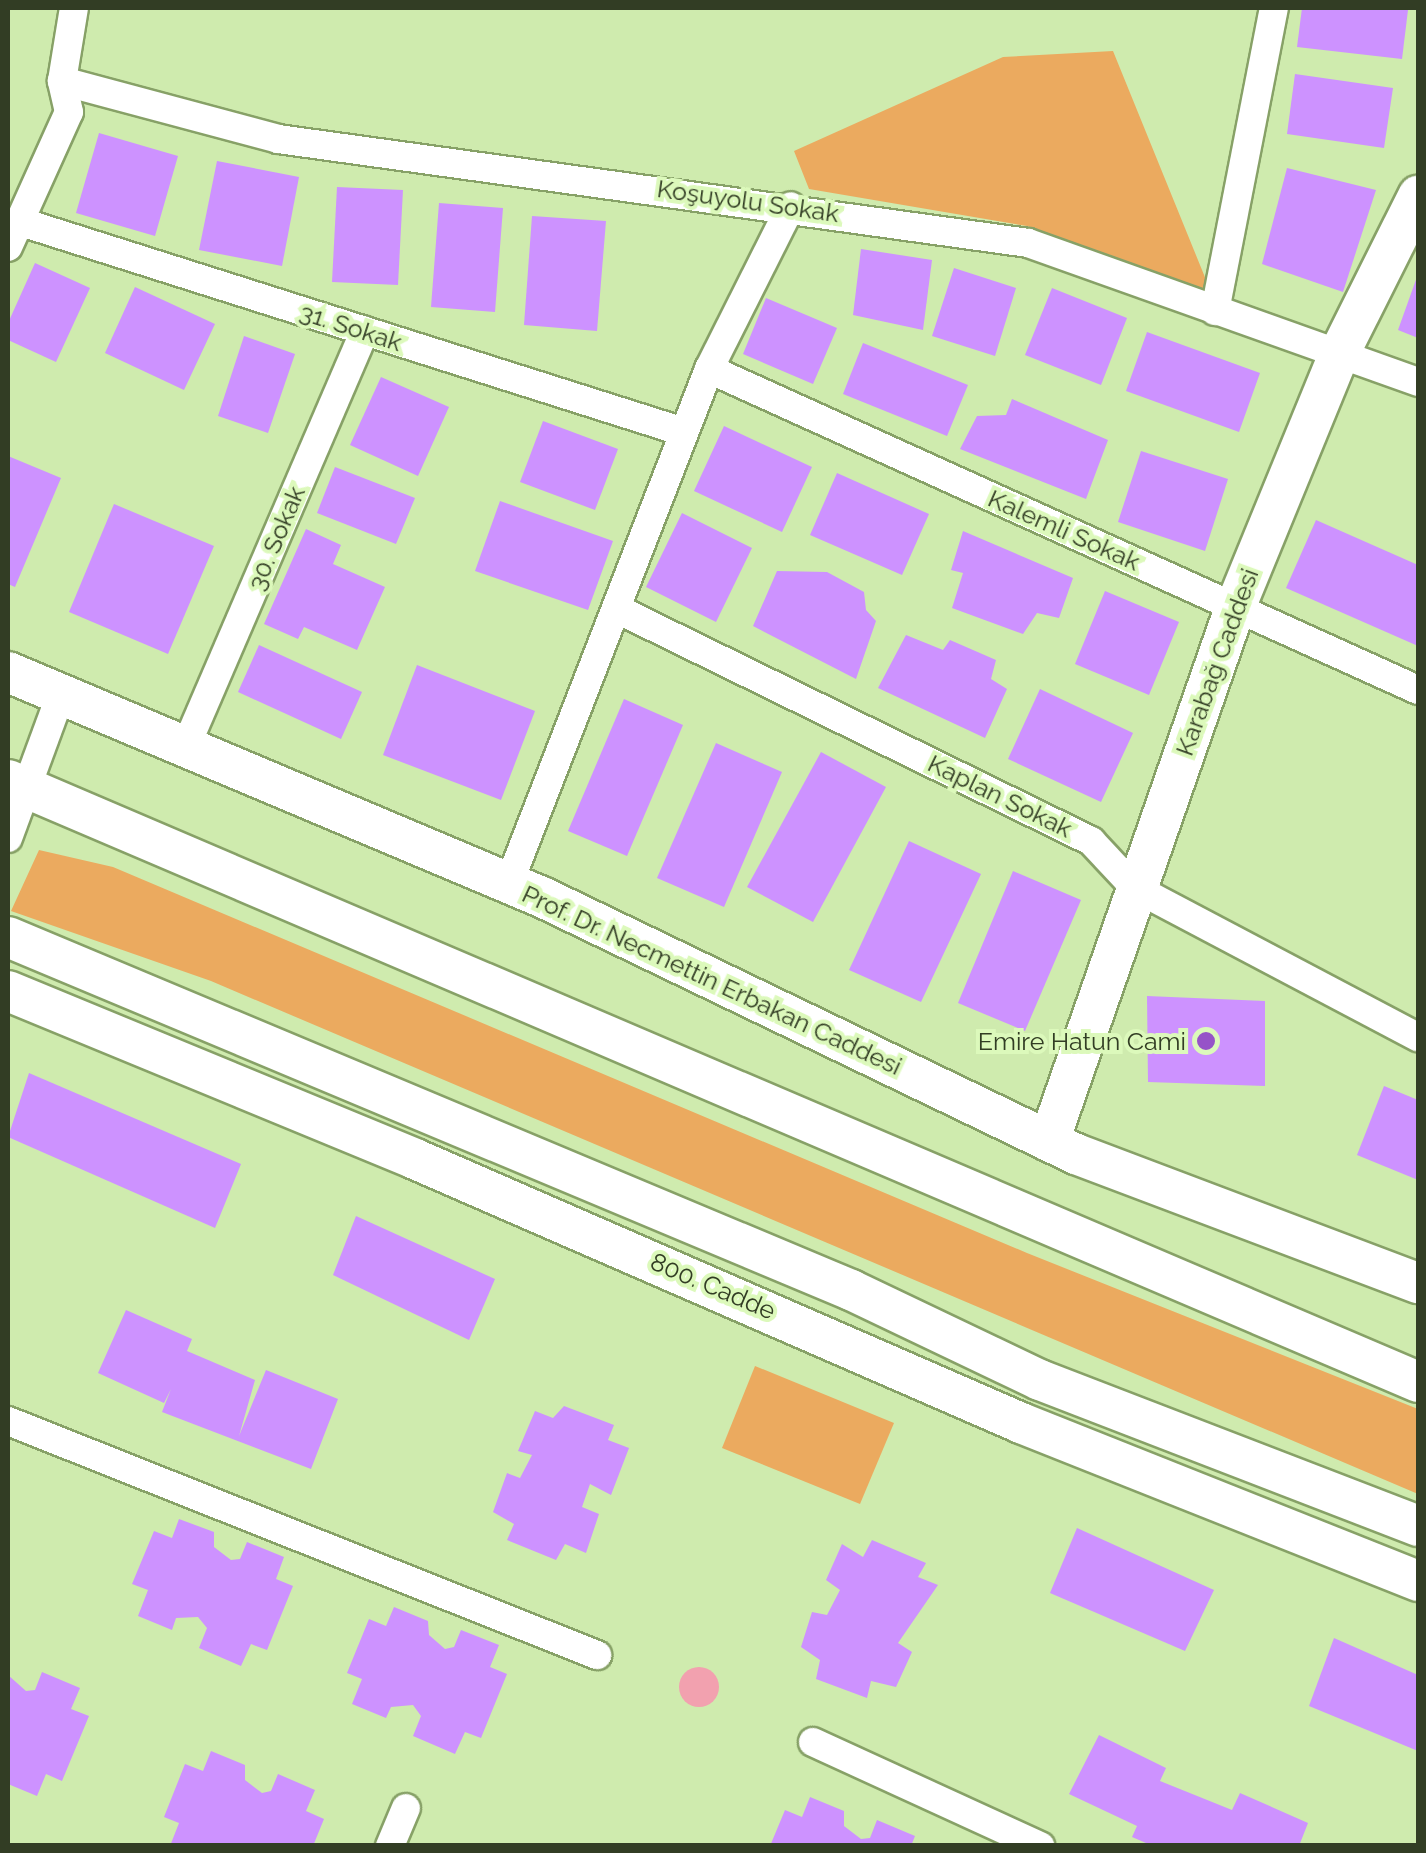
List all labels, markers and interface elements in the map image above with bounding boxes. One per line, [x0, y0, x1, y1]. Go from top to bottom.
street label: Koşuyolu Sokak [655, 173, 841, 229]
street label: 31. Sokak [296, 296, 406, 358]
street label: 30. Sokak [241, 482, 311, 594]
street label: Kalemli Sokak [983, 483, 1145, 577]
street label: Karabağ Caddesi [1169, 564, 1265, 760]
street label: Kaplan Sokak [923, 748, 1077, 844]
street label: Prof. Dr. Necmettin Erbakan Caddesi [517, 879, 907, 1081]
place label: Emire Hatun Cami [978, 1026, 1186, 1056]
marker: Emire Hatun Cami [1195, 1030, 1217, 1052]
street label: 800. Cadde [646, 1246, 780, 1326]

